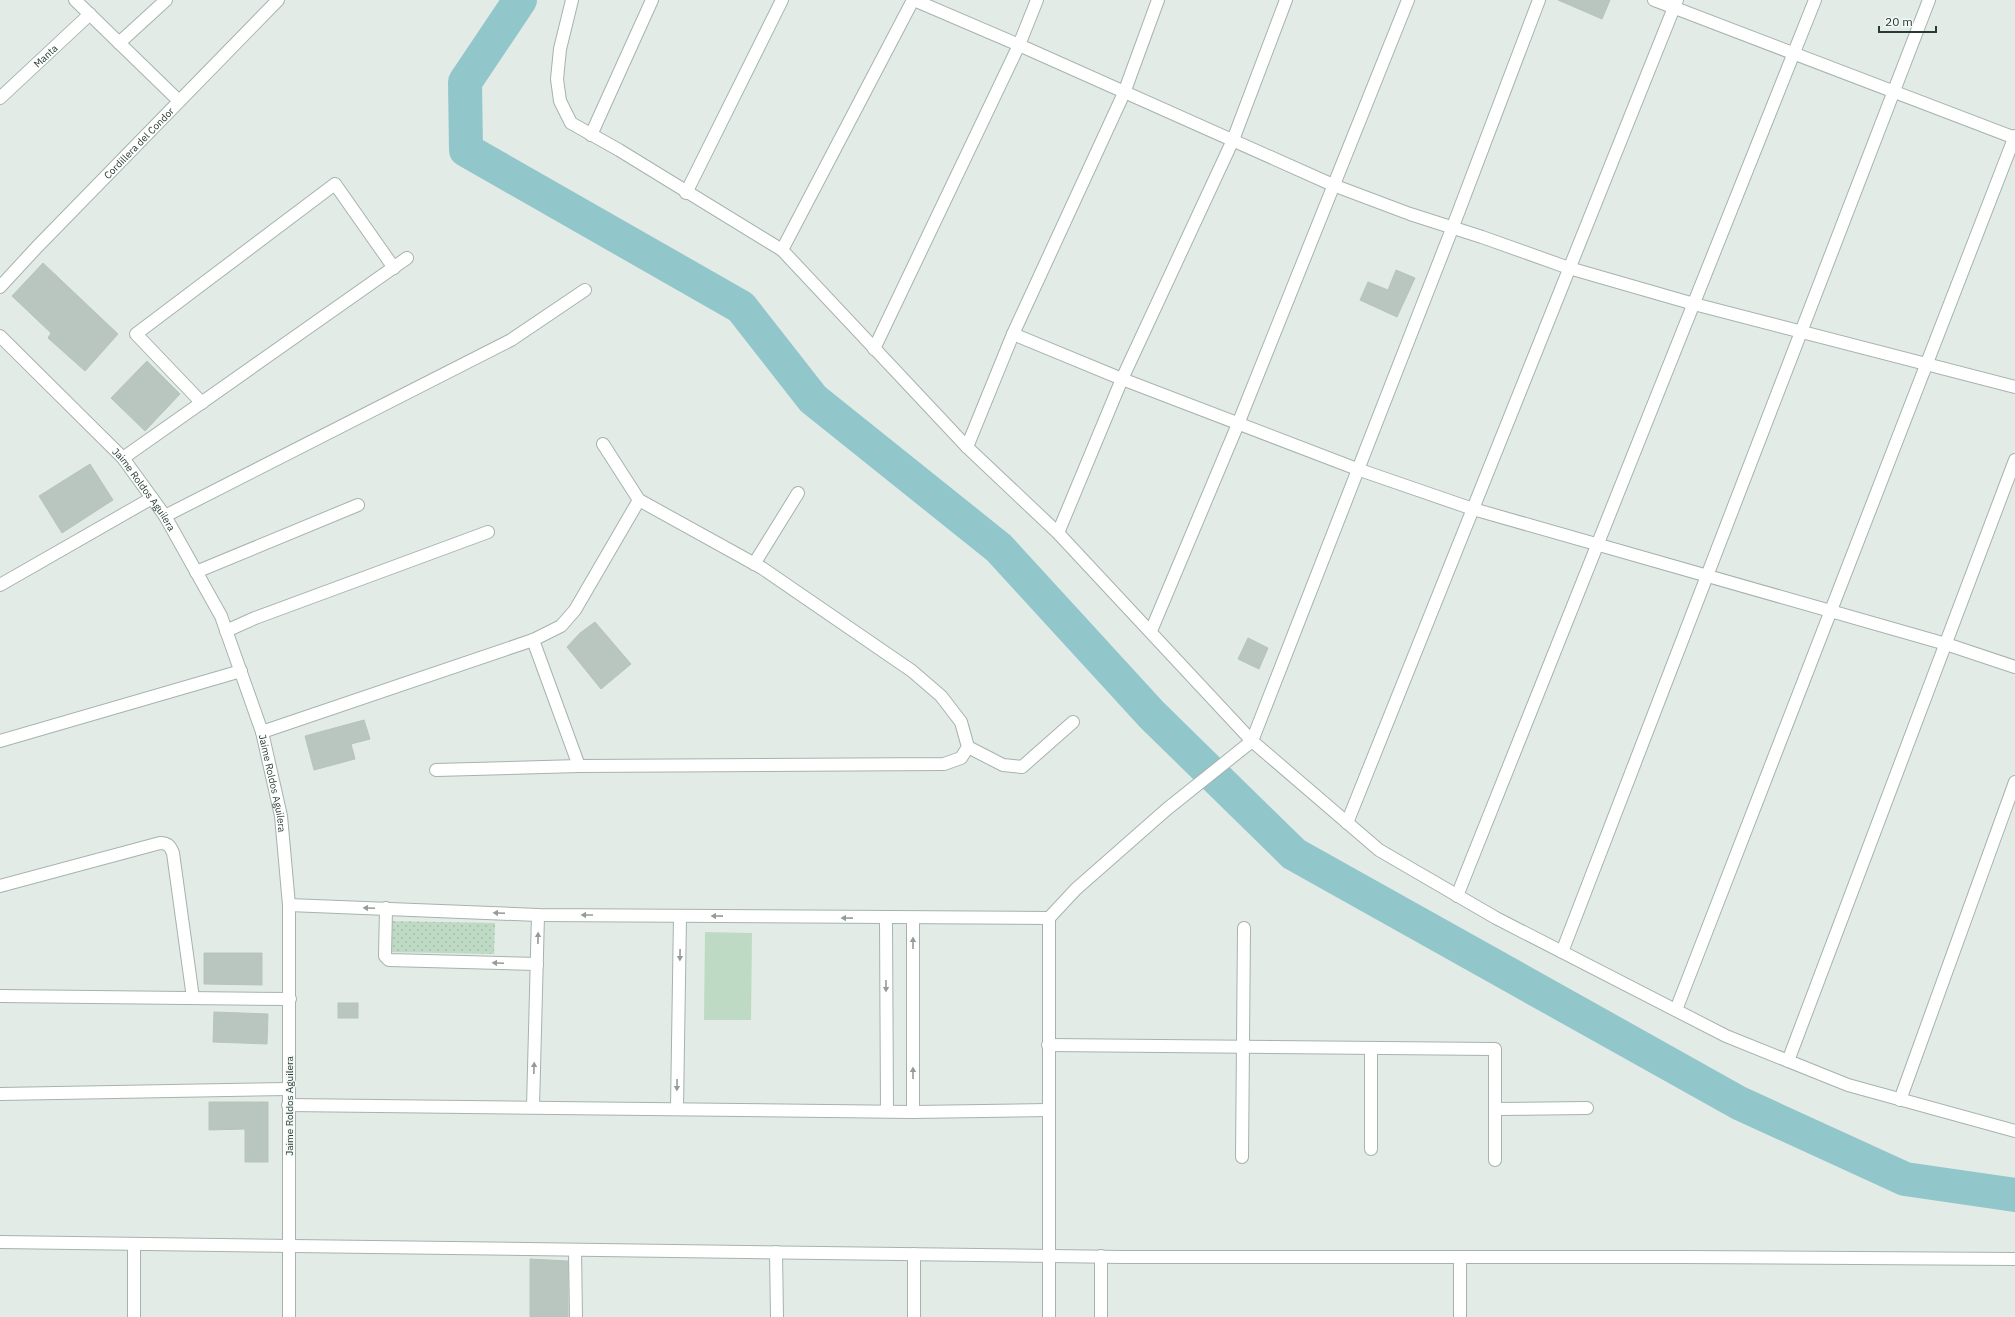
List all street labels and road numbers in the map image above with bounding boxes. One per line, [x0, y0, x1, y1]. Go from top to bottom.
street label: Manta [31, 41, 61, 70]
street label: Cordillera del Condor [101, 104, 177, 182]
street label: Jaime Roldos Aguilera [109, 445, 178, 534]
street label: Jaime Roldos Aguilera [256, 733, 288, 834]
street label: Jaime Roldos Aguilera [283, 1055, 296, 1156]

